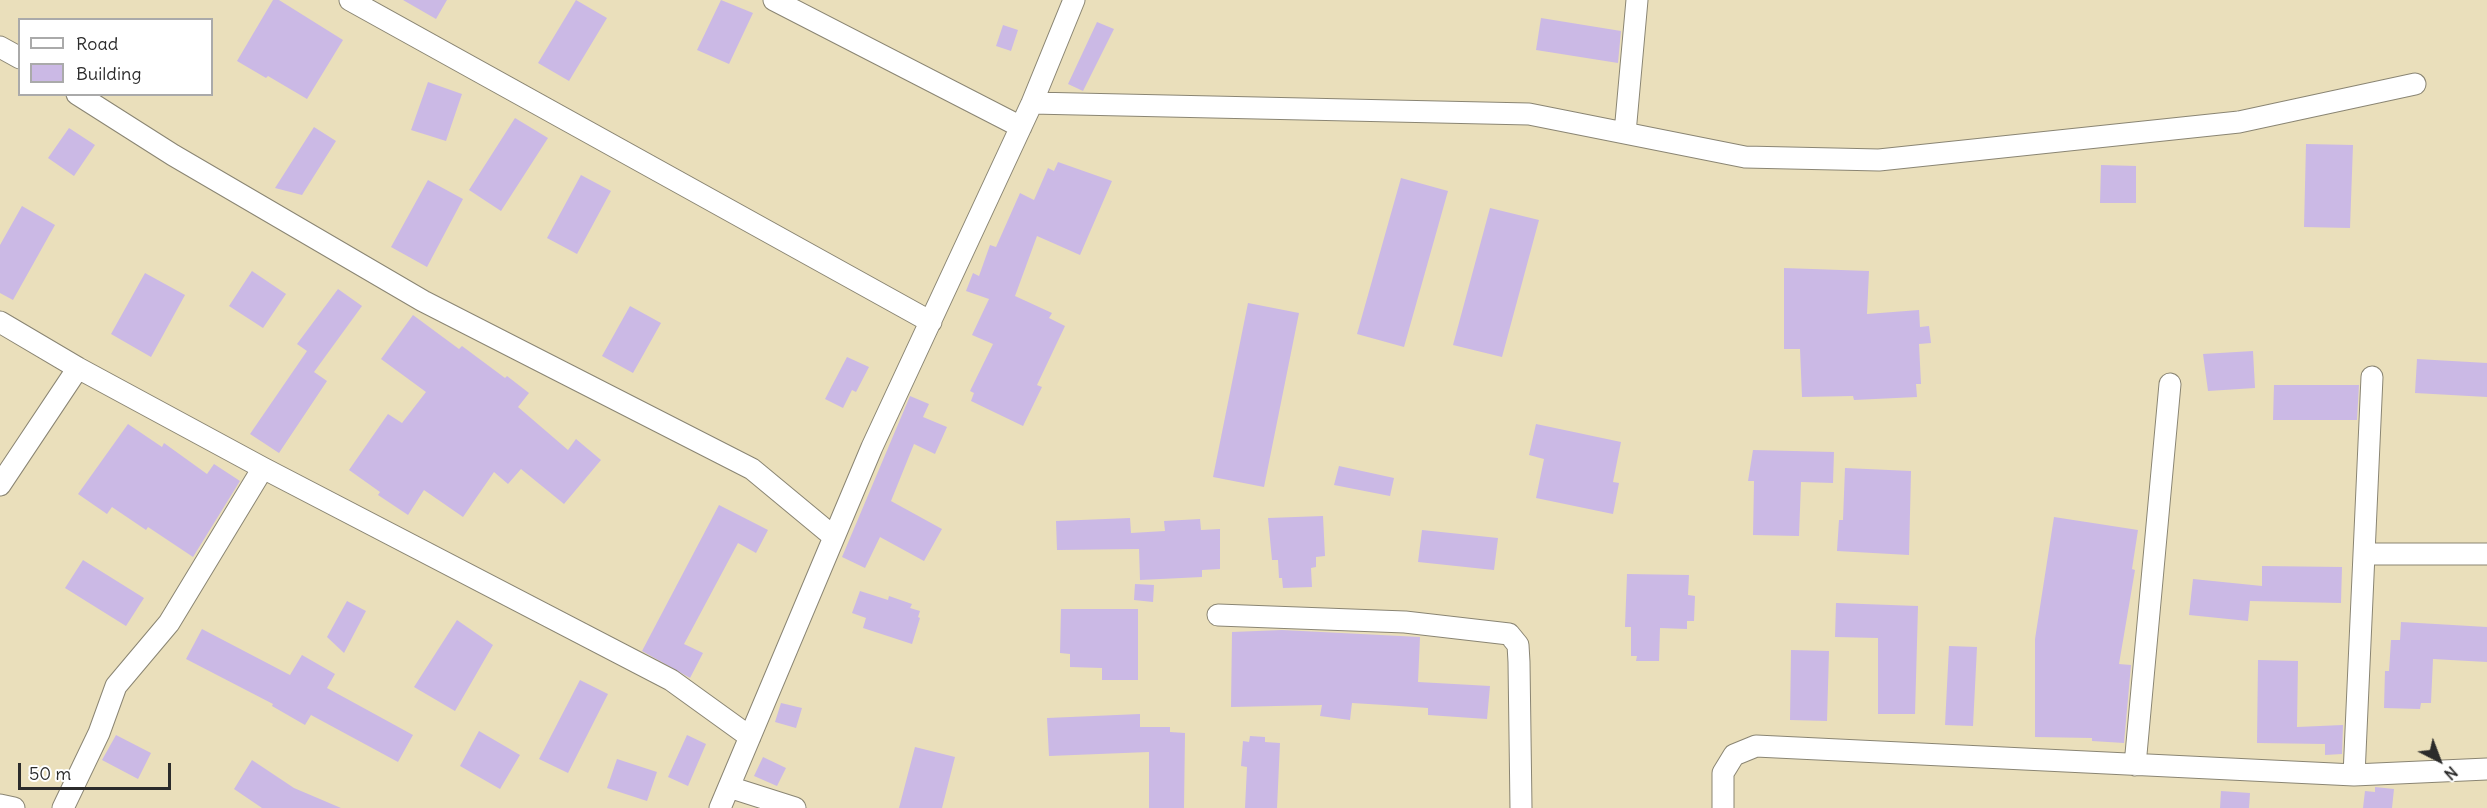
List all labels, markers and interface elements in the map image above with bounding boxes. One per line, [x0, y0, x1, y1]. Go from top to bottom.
legend [18, 18, 213, 96]
text: Road [76, 32, 118, 55]
text: Building [76, 62, 141, 85]
north arrow [2409, 730, 2469, 790]
scale bar [21, 751, 174, 789]
text: 50 m [29, 762, 71, 785]
text: N [2440, 762, 2462, 785]

